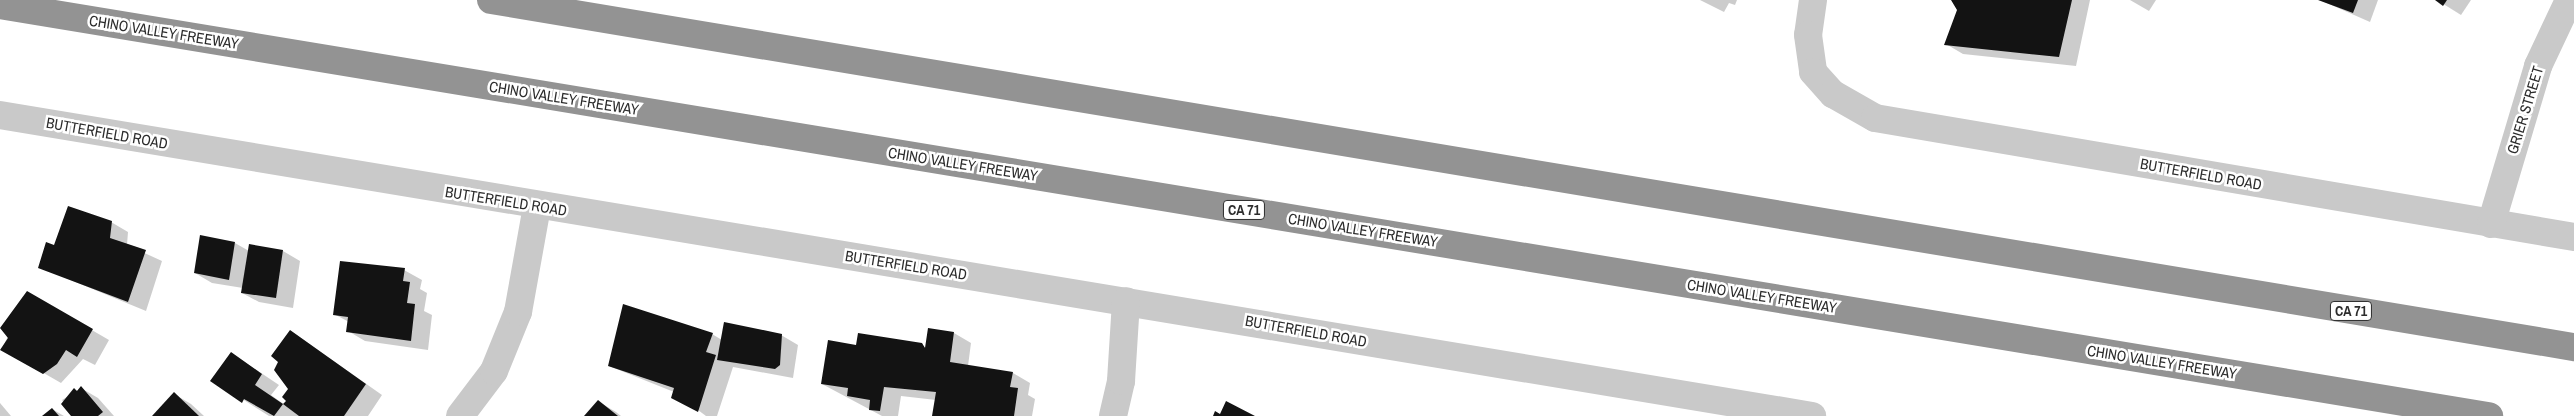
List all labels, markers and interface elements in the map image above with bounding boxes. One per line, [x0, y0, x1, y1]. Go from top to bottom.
street label: CHINO VALLEY FREEWAY [88, 11, 240, 53]
street label: GRIER STREET [2503, 64, 2547, 156]
street label: CHINO VALLEY FREEWAY [488, 77, 640, 119]
street label: BUTTERFIELD ROAD [45, 113, 169, 153]
street label: CHINO VALLEY FREEWAY [887, 143, 1039, 185]
street label: BUTTERFIELD ROAD [2139, 154, 2263, 194]
street label: BUTTERFIELD ROAD [444, 182, 568, 220]
road number: CA 71 [1222, 198, 1266, 222]
street label: CHINO VALLEY FREEWAY [1287, 209, 1439, 251]
street label: BUTTERFIELD ROAD [844, 246, 968, 284]
street label: CHINO VALLEY FREEWAY [1686, 275, 1838, 317]
road number: CA 71 [2328, 300, 2374, 322]
street label: BUTTERFIELD ROAD [1244, 311, 1368, 351]
street label: CHINO VALLEY FREEWAY [2086, 341, 2238, 383]

